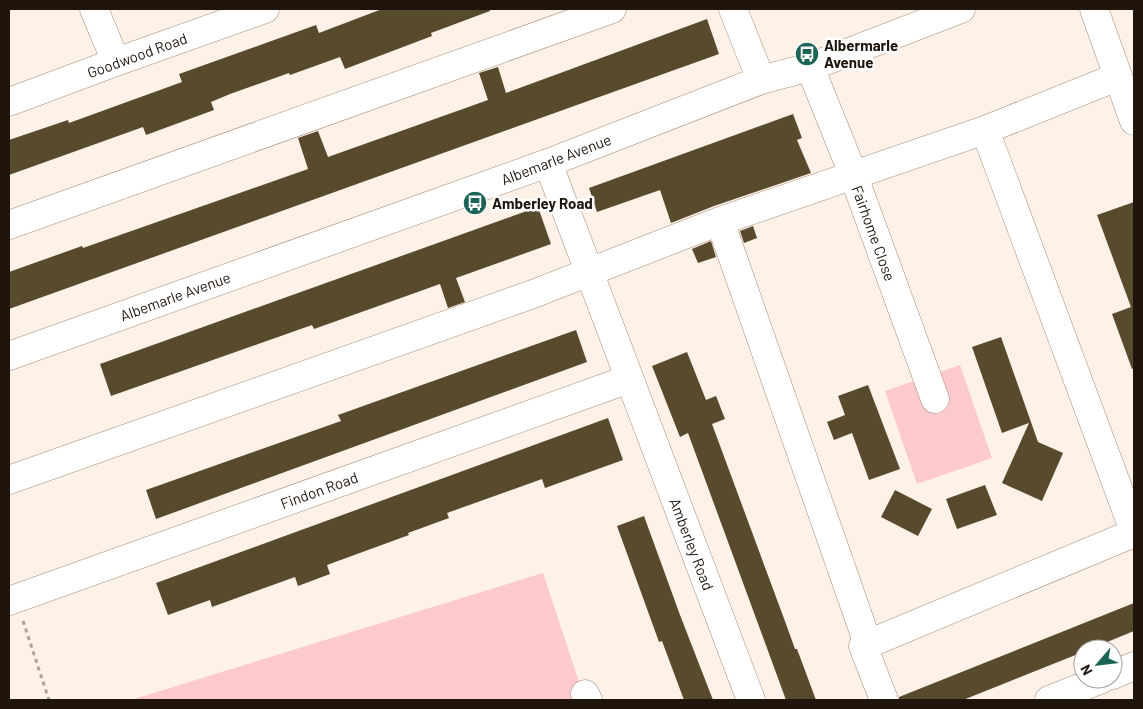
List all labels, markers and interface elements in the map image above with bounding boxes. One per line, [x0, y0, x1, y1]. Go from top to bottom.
street label: Goodwood Road [85, 29, 189, 81]
place label: Albermarle Avenue [824, 36, 898, 71]
bus stop icon: Albermarle Avenue [794, 41, 820, 67]
street label: Albemarle Avenue [498, 130, 614, 188]
street label: Fairhome Close [848, 183, 900, 283]
bus stop icon: Amberley Road [462, 190, 488, 216]
place label: Amberley Road [492, 194, 593, 212]
street label: Albemarle Avenue [117, 268, 233, 324]
street label: Findon Road [278, 468, 360, 512]
street label: Amberley Road [666, 495, 718, 593]
north arrow [1073, 639, 1123, 689]
text: N [1076, 662, 1096, 678]

